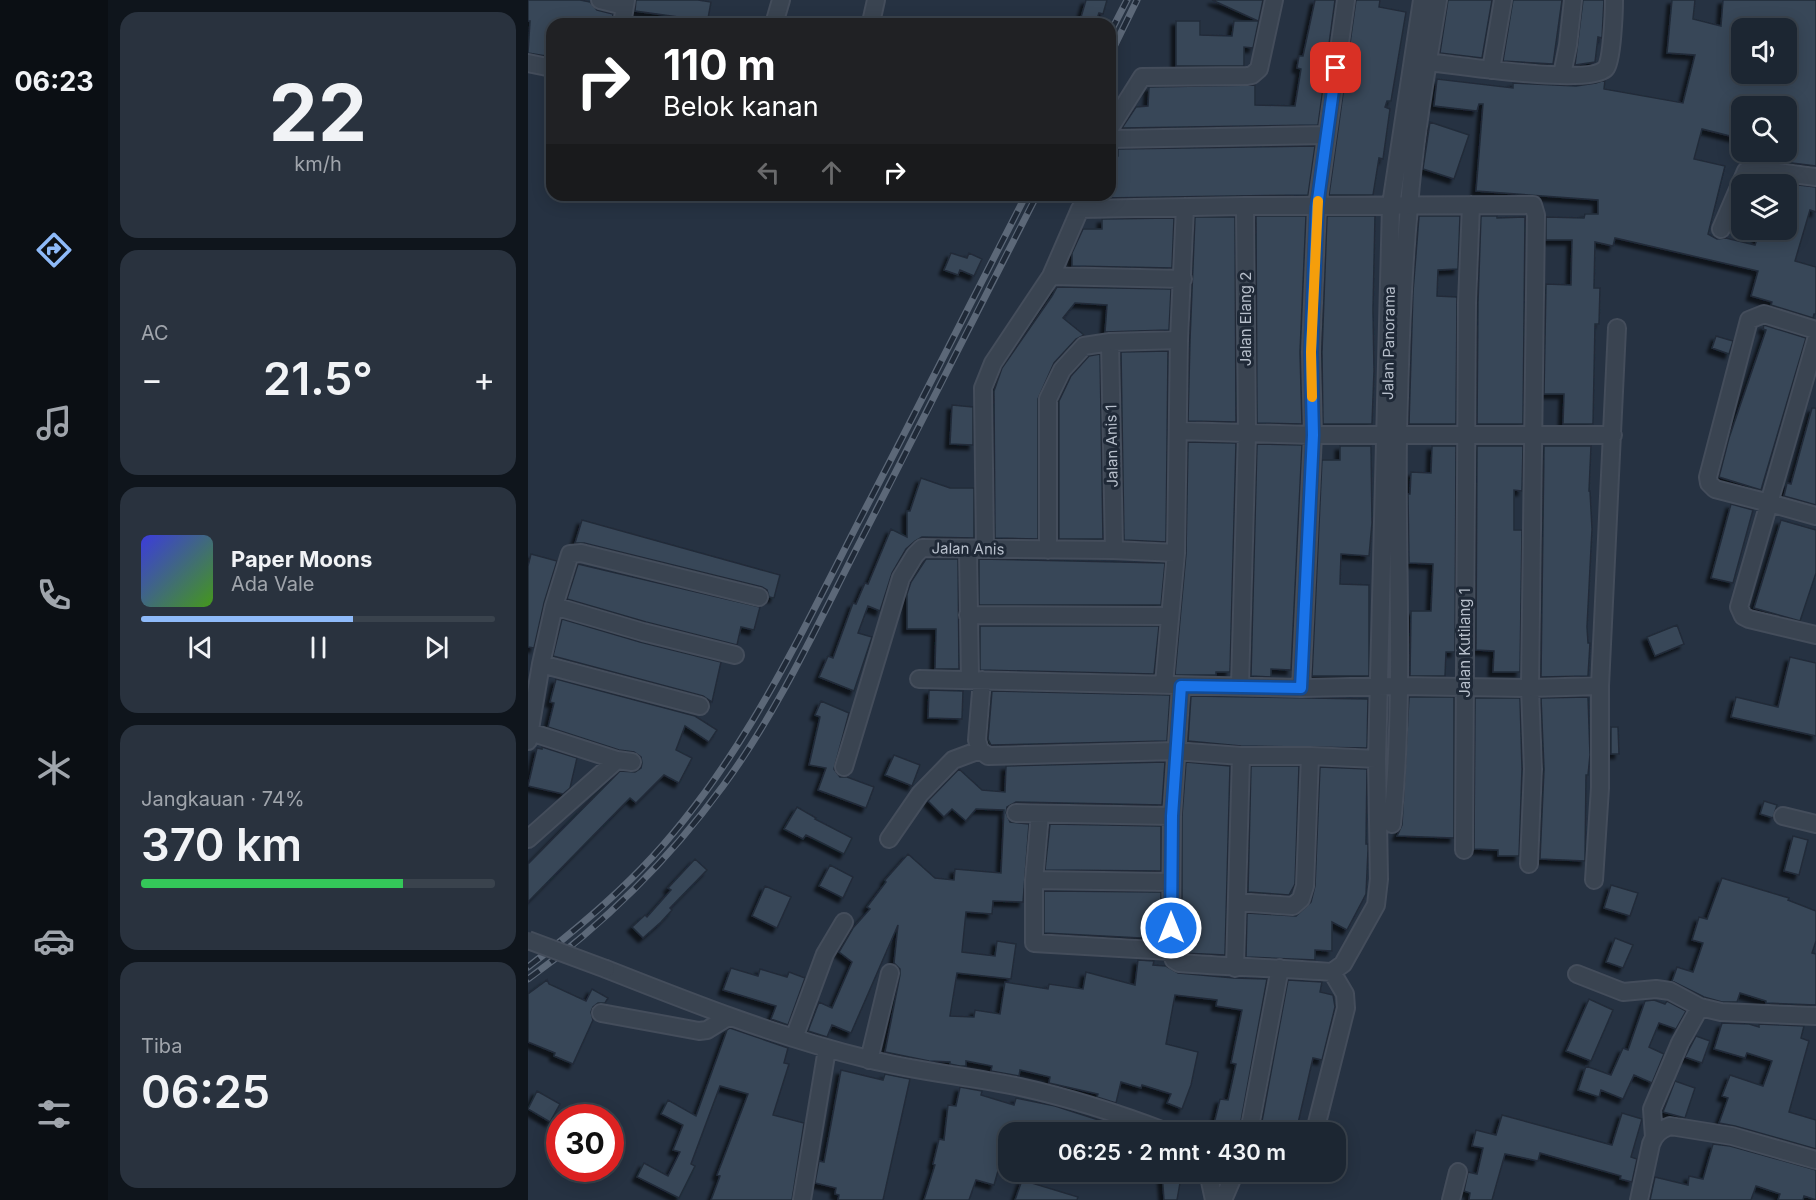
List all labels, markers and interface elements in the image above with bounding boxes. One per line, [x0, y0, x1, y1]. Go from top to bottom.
map controls [1731, 18, 1797, 240]
button: sound [1731, 18, 1797, 84]
text: 110 m [663, 39, 776, 90]
icon: right [564, 42, 642, 120]
pin [1310, 42, 1361, 93]
icon: arrive [1319, 51, 1352, 84]
text: 06:23 [14, 65, 94, 98]
text: 22 [269, 65, 367, 160]
text: Belok kanan [663, 90, 819, 123]
button: search [1731, 96, 1797, 162]
text: km/h [294, 152, 342, 176]
icon: left [752, 156, 785, 189]
icon: ahead [815, 156, 848, 189]
icon: right [878, 156, 911, 189]
button: layers [1731, 174, 1797, 240]
icon: directions [33, 229, 75, 271]
street label: Jalan Elang 2 [1236, 272, 1255, 366]
street label: Jalan Panorama [1378, 286, 1399, 400]
text: AC [141, 321, 169, 345]
text: 21.5° [263, 351, 373, 406]
text: − [141, 359, 163, 399]
text: + [473, 359, 495, 399]
icon: music [33, 402, 75, 444]
street label: Jalan Anis 1 [1101, 404, 1122, 488]
street label: Jalan Anis [931, 538, 1005, 559]
text: Paper Moons [231, 546, 372, 572]
text: Ada Vale [231, 572, 314, 596]
icon: phone [33, 574, 75, 616]
street label: Jalan Kutilang 1 [1455, 588, 1474, 698]
icon: previous [184, 631, 217, 664]
icon: pause [302, 631, 335, 664]
icon: next [420, 631, 453, 664]
icon: climate [33, 747, 75, 789]
text: Jangkauan · 74% [141, 787, 305, 811]
text: 370 km [141, 817, 302, 872]
position arrow [1139, 896, 1203, 960]
icon: car [33, 920, 75, 962]
text: Tiba [141, 1034, 182, 1058]
text: 06:25 [141, 1064, 270, 1119]
icon: filters [33, 1093, 75, 1135]
speed limit sign: 30 [546, 1104, 624, 1182]
text: 06:25 · 2 mnt · 430 m [1058, 1139, 1286, 1165]

